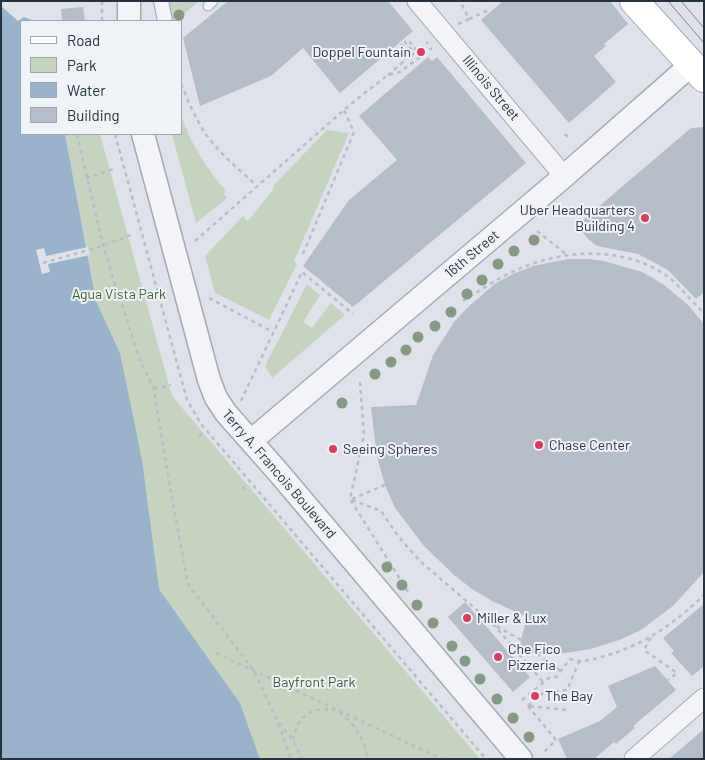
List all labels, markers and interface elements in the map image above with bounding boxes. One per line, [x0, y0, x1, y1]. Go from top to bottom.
legend [20, 20, 182, 135]
text: Road [67, 31, 100, 49]
place label: Doppel Fountain [312, 44, 411, 60]
marker: Doppel Fountain [415, 46, 427, 58]
street label: Illinois Street [459, 52, 523, 124]
text: Park [67, 56, 96, 74]
text: Water [67, 81, 106, 99]
text: Building [67, 106, 120, 124]
place label: Uber Headquarters Building 4 [520, 202, 635, 234]
marker: Uber Headquarters Building 4 [639, 212, 651, 224]
street label: 16th Street [441, 226, 503, 282]
park label: Agua Vista Park [72, 286, 166, 302]
street label: Terry A. Francois Boulevard [218, 406, 340, 542]
place label: Chase Center [549, 437, 630, 453]
marker: Chase Center [533, 439, 545, 451]
place label: Seeing Spheres [343, 441, 437, 457]
marker: Seeing Spheres [327, 443, 339, 455]
place label: Miller & Lux [477, 610, 547, 626]
marker: Miller & Lux [461, 612, 473, 624]
place label: Che Fico Pizzeria [508, 641, 561, 674]
marker: Che Fico Pizzeria [492, 651, 504, 663]
park label: Bayfront Park [273, 674, 355, 690]
place label: The Bay [545, 688, 593, 704]
marker: The Bay [529, 690, 541, 702]

